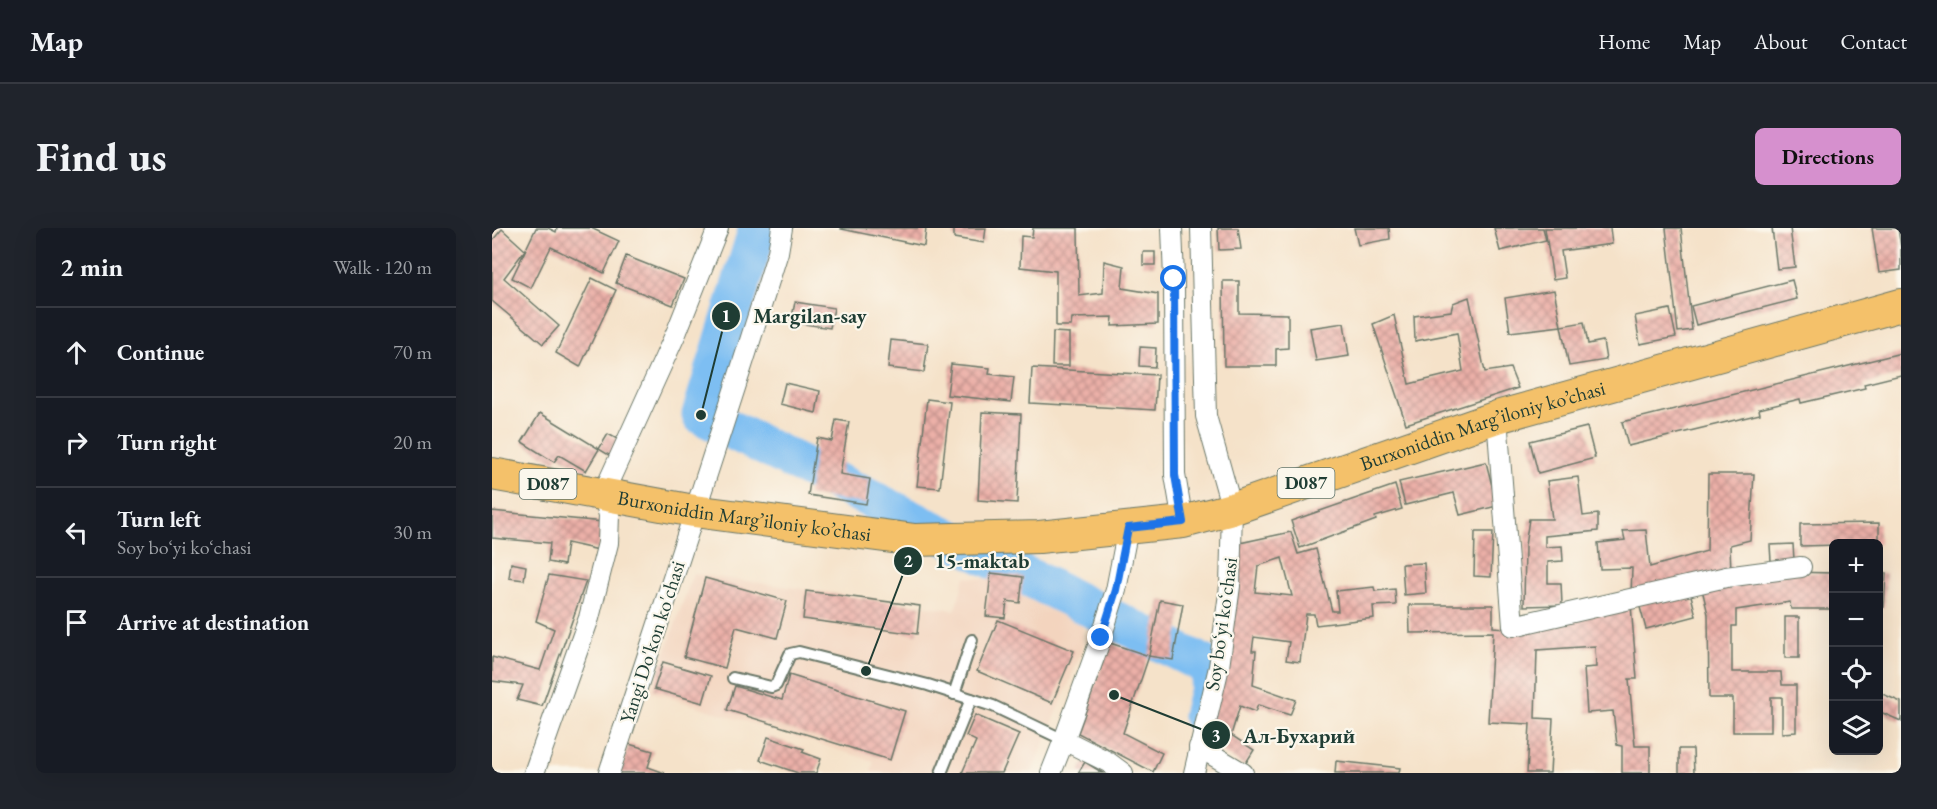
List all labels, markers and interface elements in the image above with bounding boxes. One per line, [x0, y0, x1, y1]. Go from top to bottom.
text: Map [30, 23, 83, 59]
text: Home [1598, 28, 1650, 55]
text: Map [1683, 28, 1721, 55]
text: About [1754, 28, 1807, 55]
text: Contact [1840, 28, 1907, 55]
button: Directions [1755, 128, 1901, 185]
text: Find us [36, 129, 167, 184]
text: 2 min [60, 250, 123, 284]
text: Walk · 120 m [333, 254, 432, 280]
route start [1160, 265, 1186, 291]
callout: Margilan-say [711, 296, 878, 335]
text: Margilan-say [753, 302, 868, 329]
text: 1 [721, 304, 731, 327]
icon: ahead [60, 336, 93, 369]
text: Continue [117, 338, 204, 367]
text: 70 m [393, 339, 432, 365]
street label: Burxoniddin Marg’iloniy ko’chasi [1356, 375, 1608, 477]
icon: right [60, 426, 93, 459]
text: Turn right [117, 428, 216, 457]
text: 20 m [393, 429, 432, 455]
road number: D087 [1278, 468, 1334, 498]
road number: D087 [520, 469, 576, 499]
street label: Burxoniddin Marg’iloniy ko’chasi [616, 484, 873, 547]
text: Turn left [117, 505, 201, 534]
icon: left [60, 516, 93, 549]
text: 30 m [393, 519, 432, 545]
text: Soy boʻyi koʻchasi [117, 534, 251, 560]
map controls [1829, 539, 1883, 755]
button: + [1829, 539, 1883, 593]
callout: 15-maktab [893, 541, 1042, 580]
text: 15-maktab [935, 547, 1029, 574]
text: 2 [903, 549, 913, 572]
street label: Soy boʻyi koʻchasi [1199, 556, 1243, 692]
street label: Yangi Do'kon ko'chasi [613, 557, 691, 727]
button: − [1829, 593, 1883, 647]
icon: arrive [60, 606, 93, 639]
text: Arrive at destination [117, 608, 309, 637]
route end [1087, 624, 1113, 650]
button: locate [1829, 647, 1883, 701]
button: layers [1829, 701, 1883, 755]
callout: Ал-Бухарий [1201, 716, 1367, 755]
text: Ал-Бухарий [1242, 722, 1355, 749]
text: 3 [1211, 724, 1221, 747]

